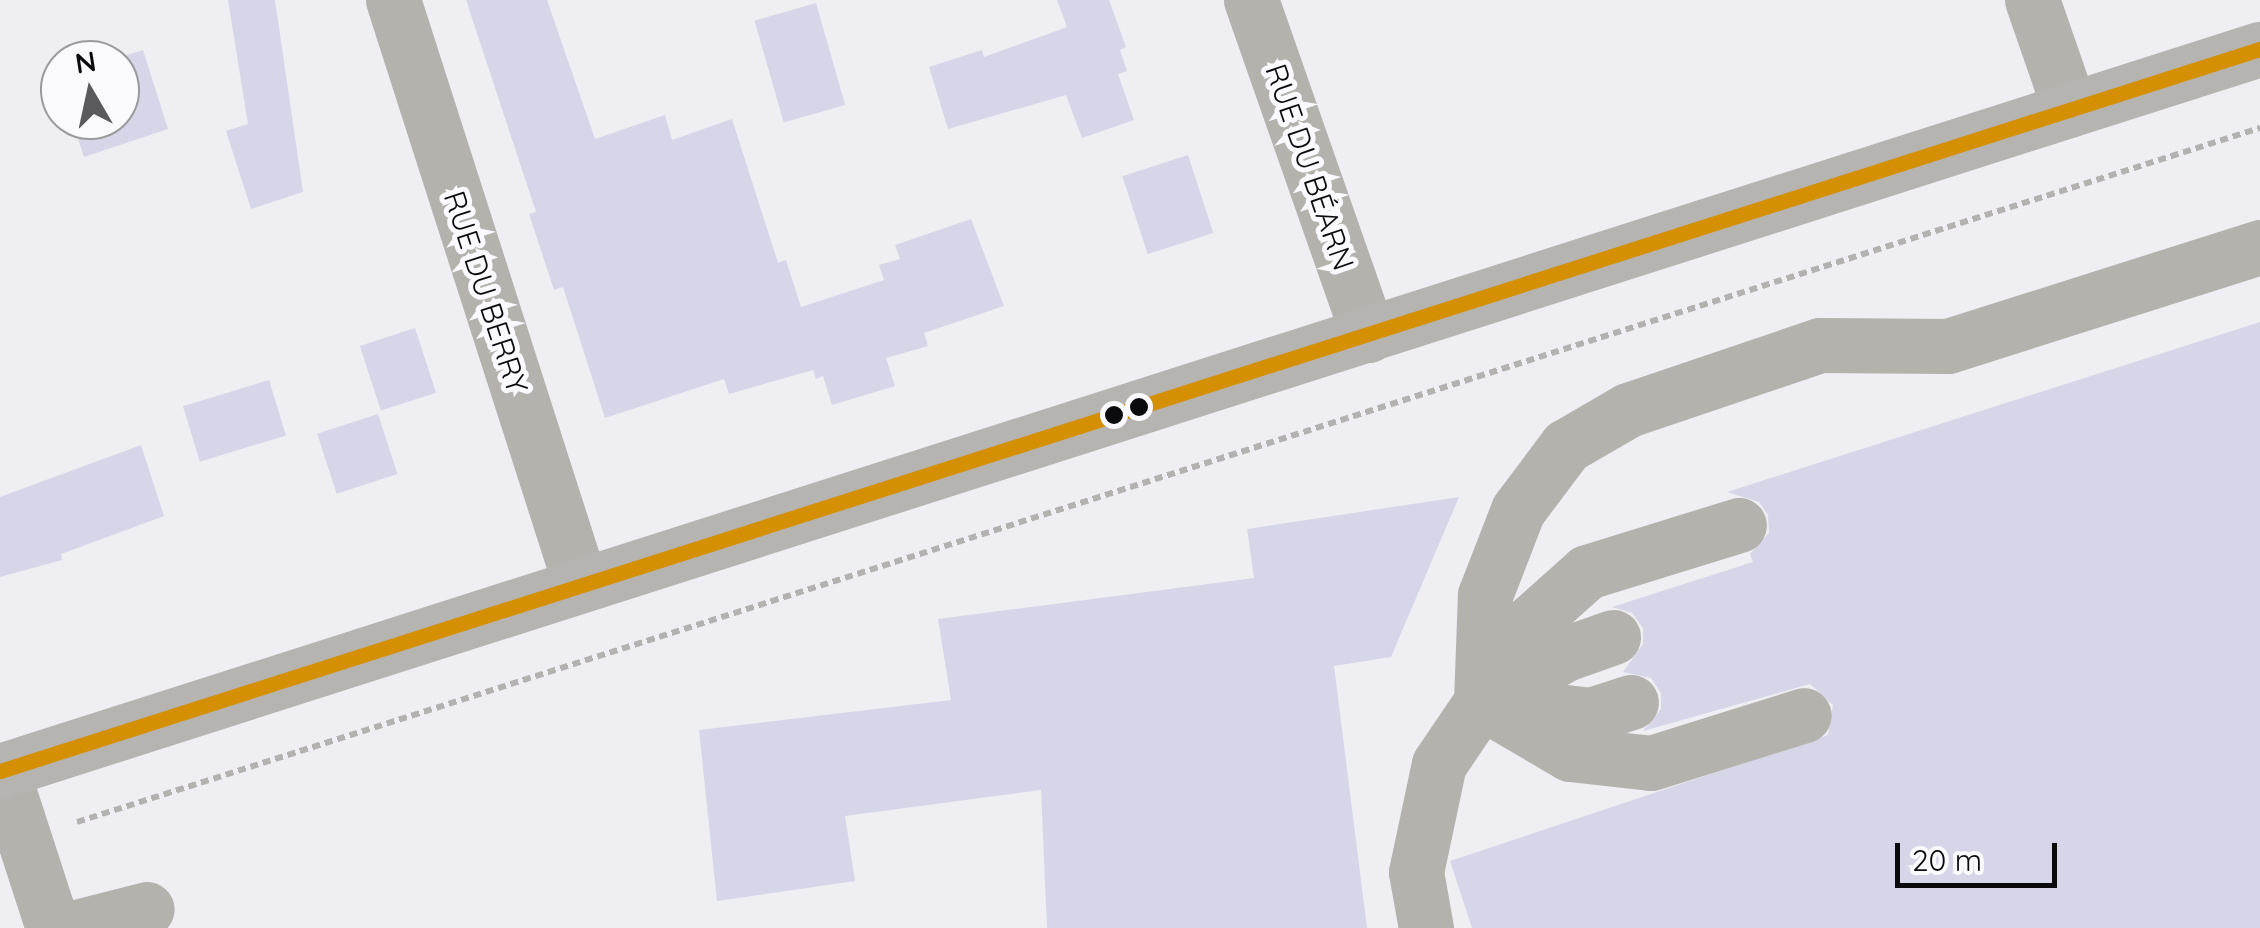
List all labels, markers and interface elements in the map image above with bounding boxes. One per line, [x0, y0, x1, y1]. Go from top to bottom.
north arrow [40, 40, 140, 140]
text: N [73, 43, 98, 81]
street label: RUE DU BÉARN [1258, 59, 1362, 275]
street label: RUE DU BERRY [436, 186, 536, 398]
unlabelled marker [1129, 397, 1149, 417]
unlabelled marker [1104, 405, 1124, 425]
scale bar [1900, 823, 2062, 885]
text: 20 m [1912, 841, 1982, 879]

